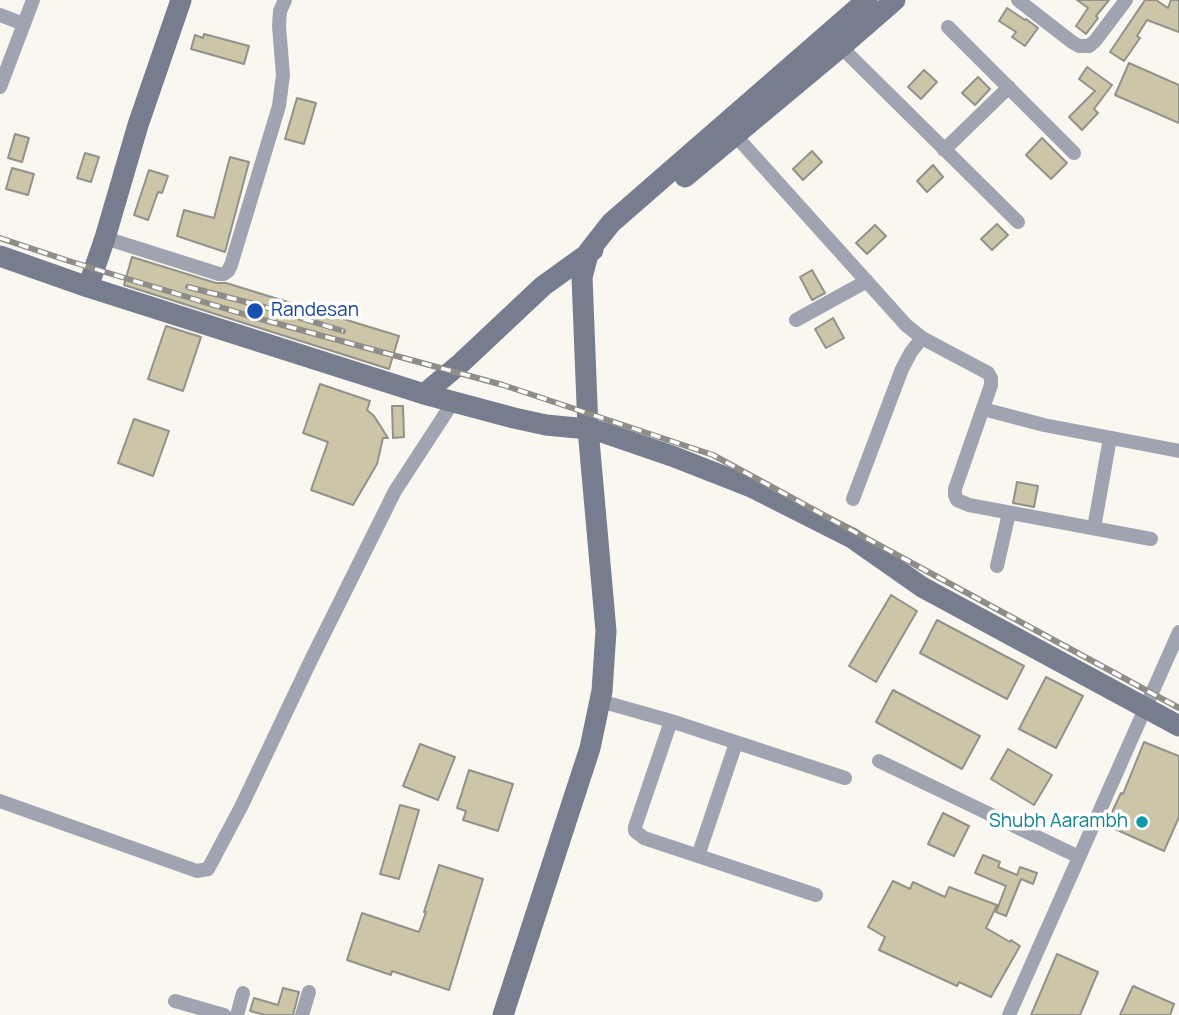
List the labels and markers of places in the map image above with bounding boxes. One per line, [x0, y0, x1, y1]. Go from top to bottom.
place label: Randesan [271, 300, 359, 322]
marker: Randesan [245, 301, 265, 321]
place label: Shubh Aarambh [989, 811, 1128, 833]
marker: Shubh Aarambh [1134, 814, 1150, 830]

